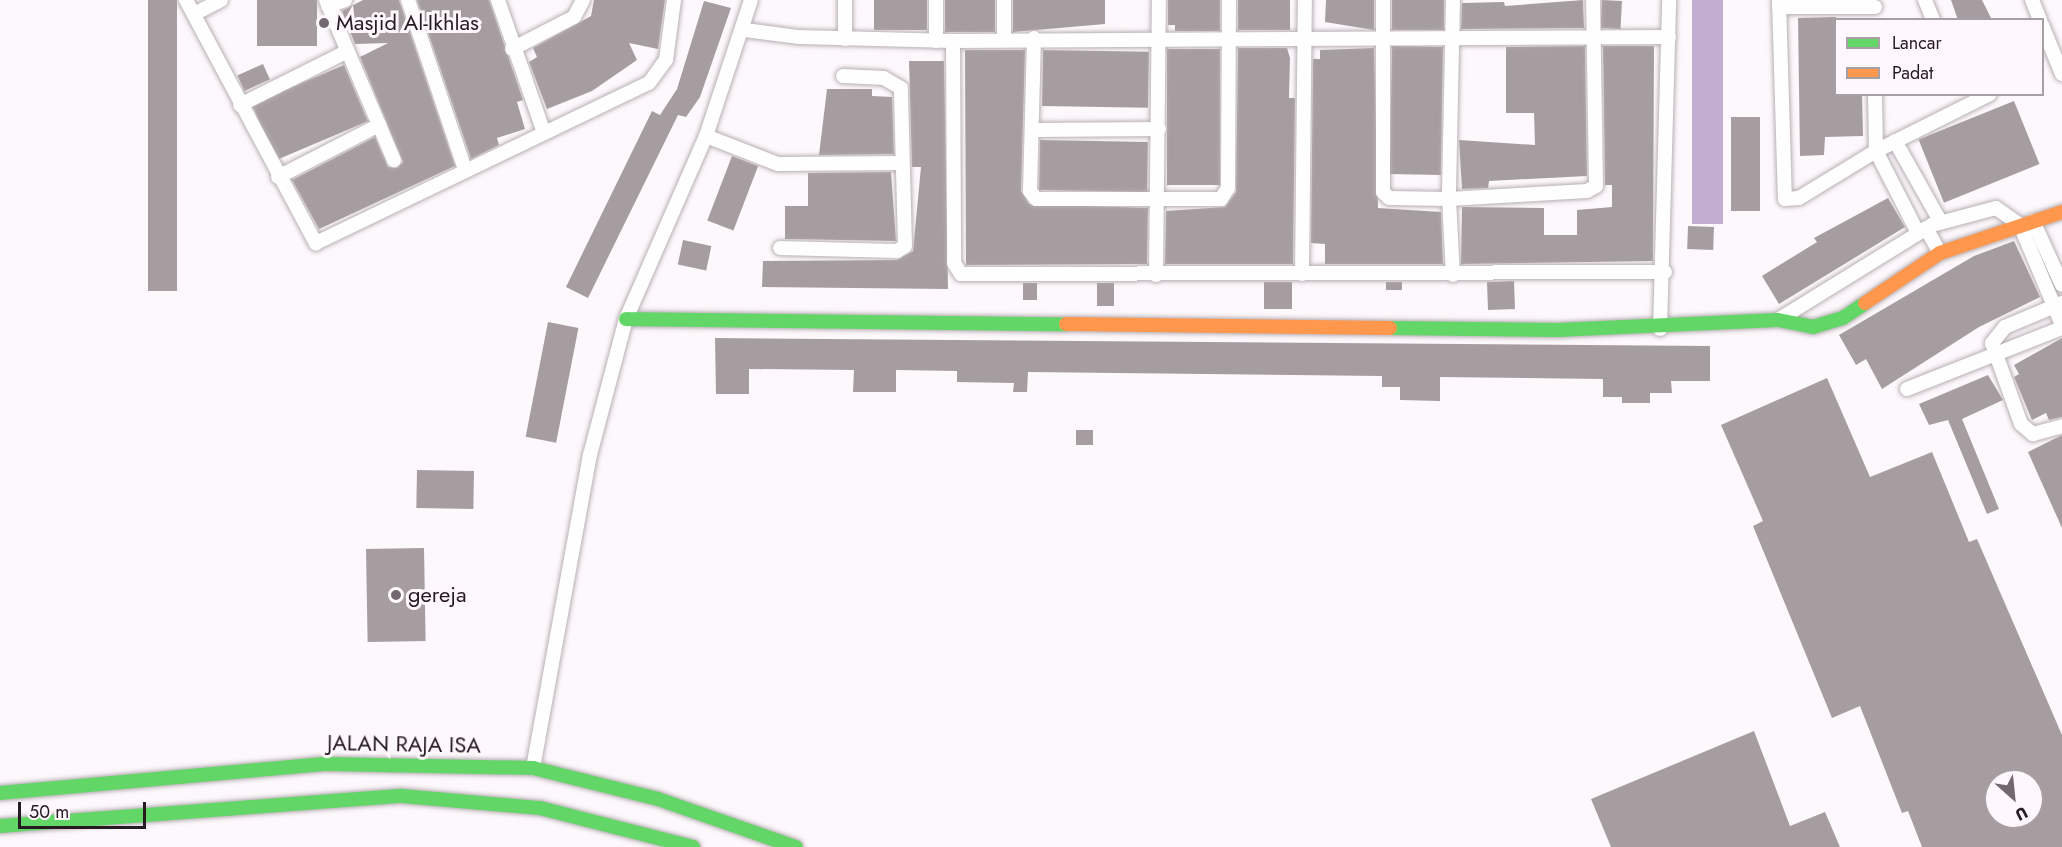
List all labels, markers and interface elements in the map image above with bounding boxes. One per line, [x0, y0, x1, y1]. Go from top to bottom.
place label: Masjid Al-Ikhlas [336, 10, 479, 36]
marker: Masjid Al-Ikhlas [317, 16, 331, 30]
legend [1834, 18, 2044, 96]
text: Lancar [1892, 30, 1942, 56]
text: Padat [1892, 60, 1933, 86]
place label: gereja [408, 582, 466, 608]
marker: gereja [389, 588, 403, 602]
street label: JALAN RAJA ISA [327, 729, 481, 759]
north arrow [1984, 769, 2044, 829]
scale bar [21, 790, 148, 828]
text: 50 m [29, 799, 69, 825]
text: U [2011, 801, 2032, 826]

